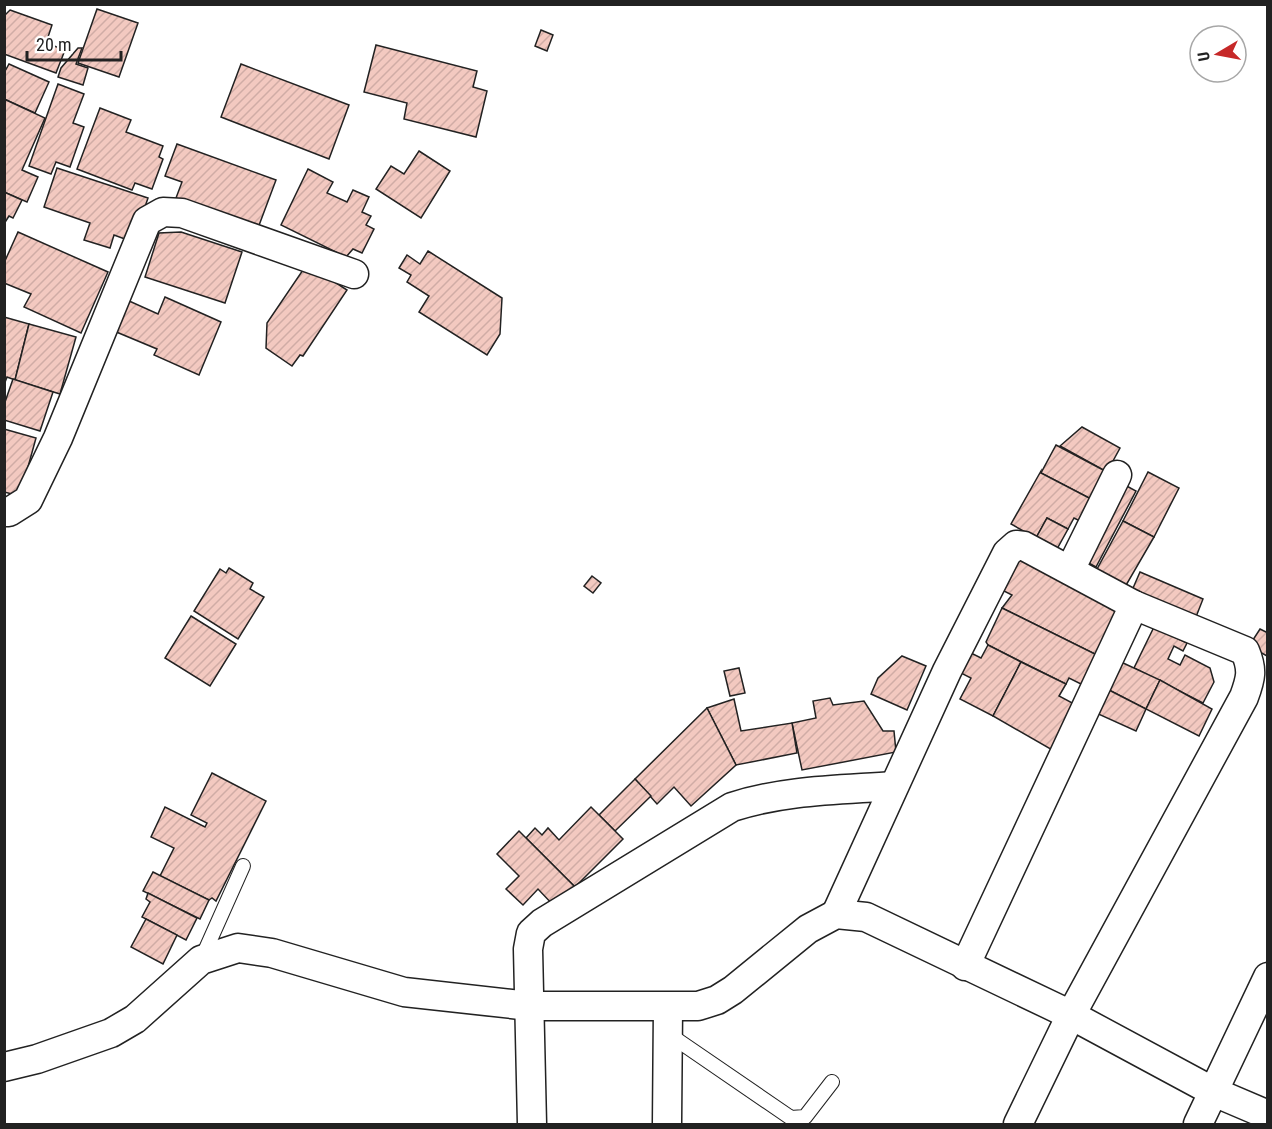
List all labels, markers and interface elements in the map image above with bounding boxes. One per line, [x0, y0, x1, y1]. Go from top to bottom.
scale bar [27, 24, 122, 62]
north arrow [1188, 24, 1248, 84]
text: 20 m [36, 34, 71, 55]
text: U [1194, 50, 1214, 63]

